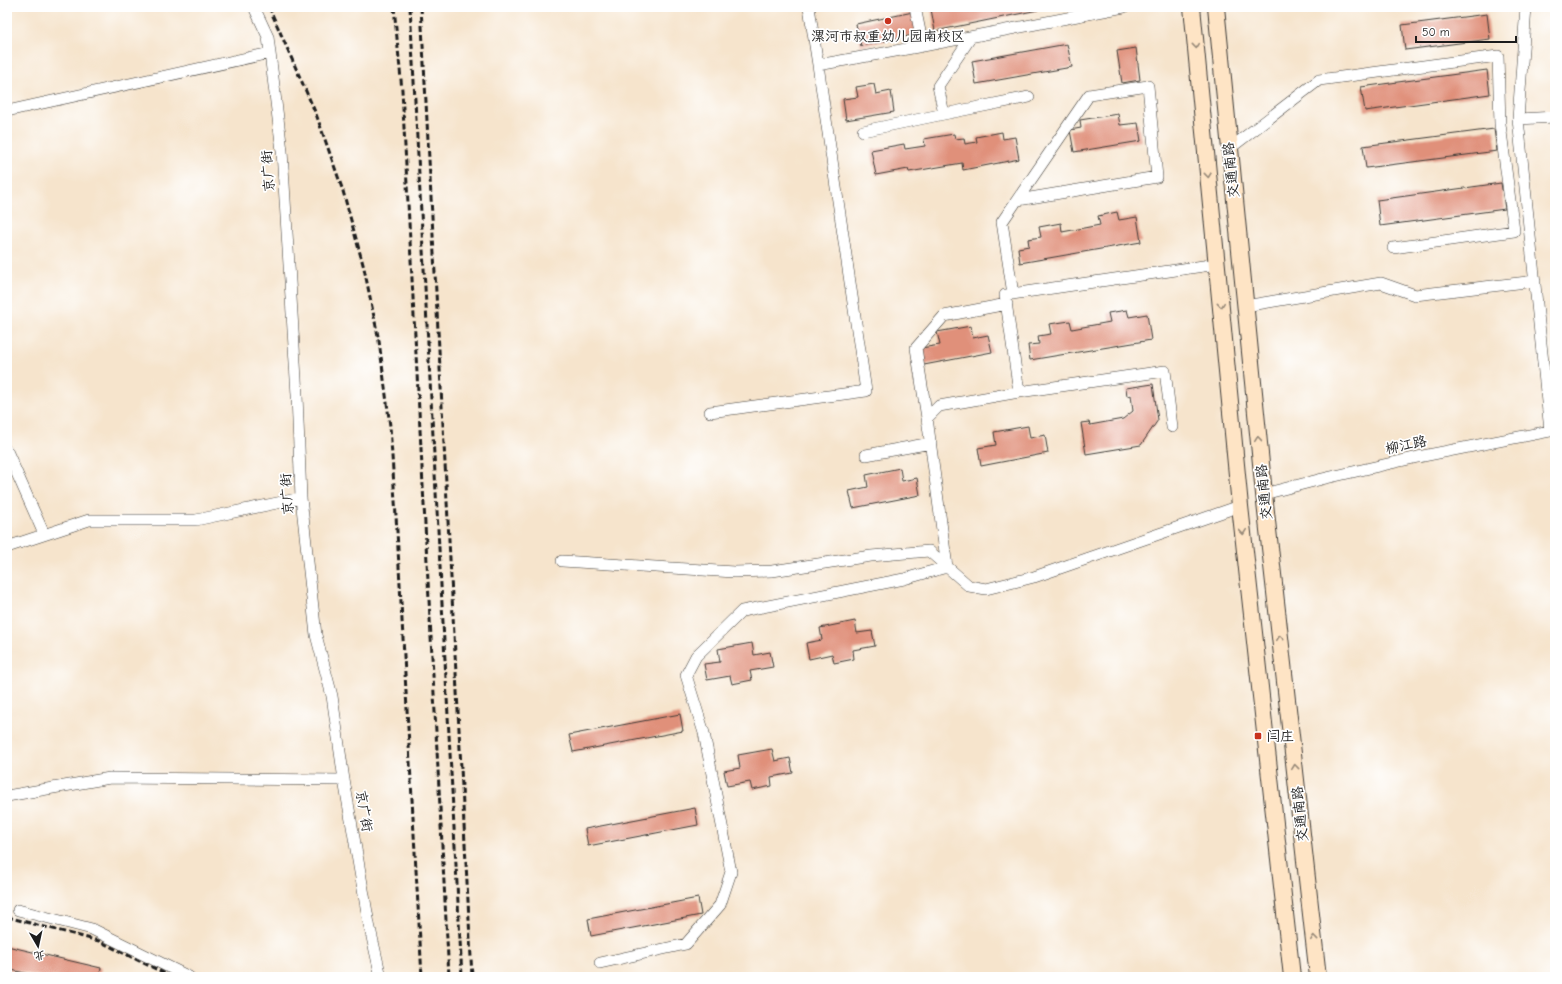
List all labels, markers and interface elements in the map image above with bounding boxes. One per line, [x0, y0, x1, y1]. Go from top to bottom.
marker: 漯河市叔重幼儿园南校区 [883, 16, 893, 26]
scale bar [1416, 18, 1516, 44]
text: 50 m [1422, 25, 1450, 39]
place label: 漯河市叔重幼儿园南校区 [811, 28, 965, 45]
one-way arrow [1191, 43, 1200, 49]
street label: 交通南路 [1220, 141, 1242, 199]
street label: 京广街 [258, 149, 278, 193]
one-way arrow [1204, 172, 1213, 178]
one-way arrow [1216, 302, 1225, 308]
street label: 柳江路 [1384, 432, 1428, 458]
one-way arrow [1254, 436, 1263, 442]
street label: 交通南路 [1253, 463, 1275, 521]
street label: 京广街 [277, 472, 297, 516]
one-way arrow [1238, 528, 1247, 535]
one-way arrow [1276, 635, 1285, 641]
place label: 闫庄 [1266, 728, 1294, 745]
marker: 闫庄 [1253, 731, 1263, 741]
one-way arrow [1290, 764, 1299, 770]
street label: 交通南路 [1289, 785, 1311, 843]
street label: 京广街 [352, 789, 376, 833]
north arrow [18, 926, 58, 966]
one-way arrow [1310, 935, 1319, 941]
text: 北 [33, 948, 46, 963]

